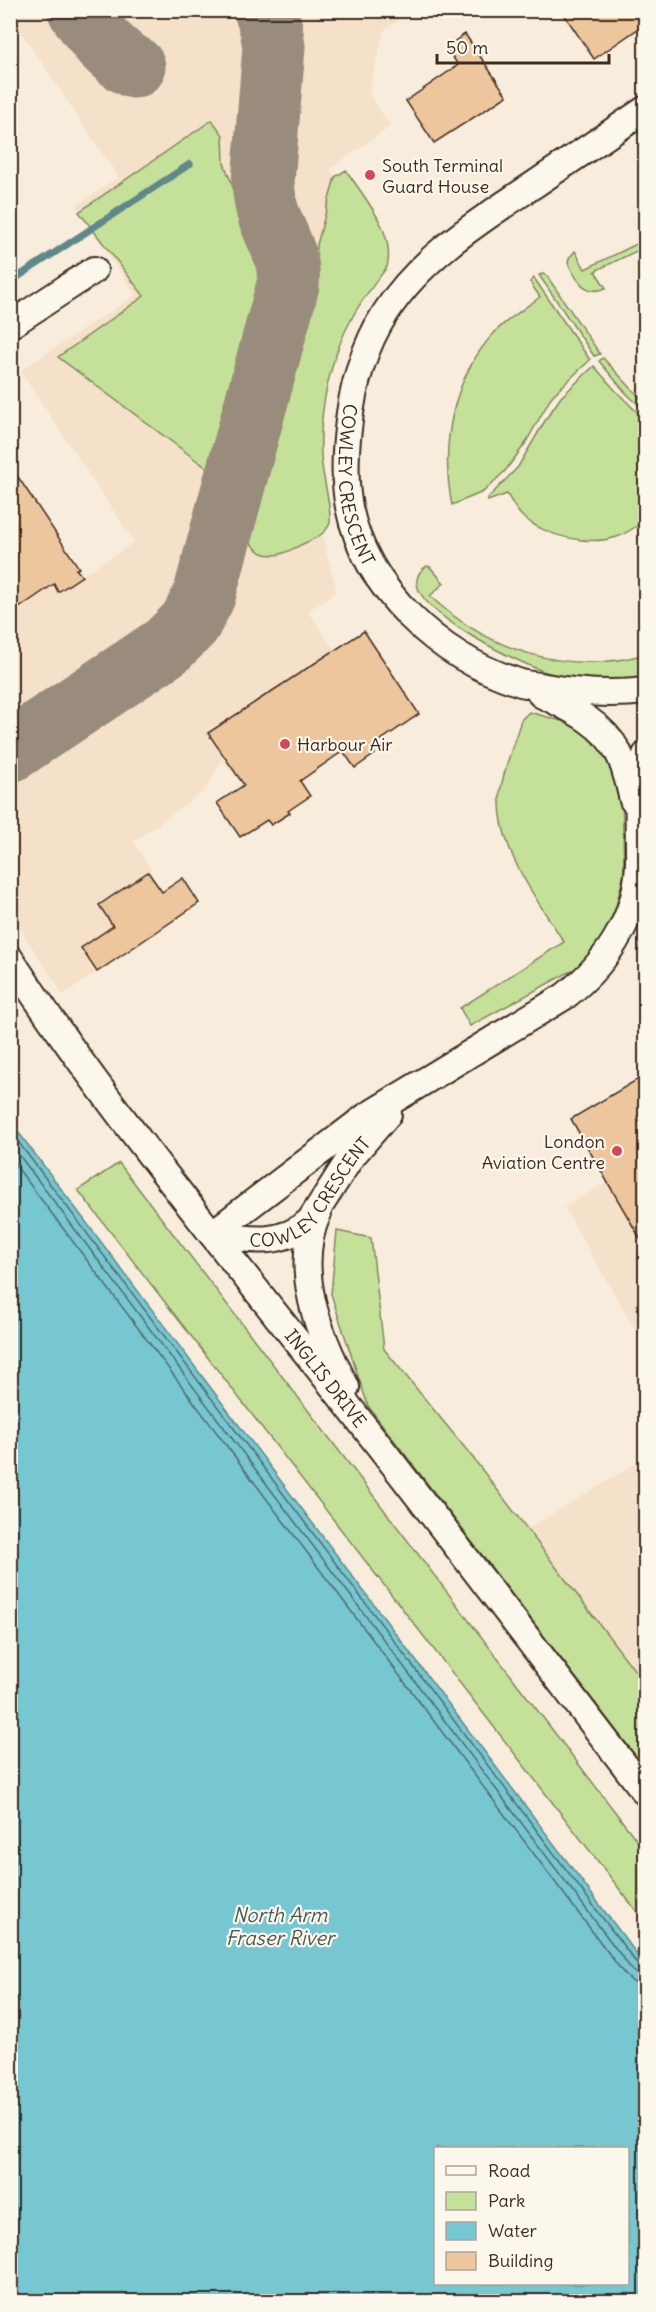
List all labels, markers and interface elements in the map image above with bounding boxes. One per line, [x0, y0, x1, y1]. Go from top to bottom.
scale bar [437, 27, 610, 65]
text: 50 m [446, 36, 488, 59]
place label: South Terminal Guard House [382, 154, 503, 198]
marker: South Terminal Guard House [363, 168, 377, 182]
street label: COWLEY CRESCENT [334, 402, 380, 569]
place label: Harbour Air [297, 733, 393, 756]
marker: Harbour Air [278, 737, 292, 751]
place label: London Aviation Centre [482, 1130, 605, 1174]
street label: COWLEY CRESCENT [249, 1132, 375, 1251]
marker: London Aviation Centre [610, 1144, 624, 1158]
street label: INGLIS DRIVE [280, 1324, 372, 1432]
water label: North Arm Fraser River [226, 1902, 337, 1950]
legend [434, 2147, 629, 2285]
text: Road [488, 2159, 531, 2182]
text: Park [488, 2189, 525, 2212]
text: Water [488, 2219, 538, 2242]
text: Building [488, 2249, 553, 2272]

